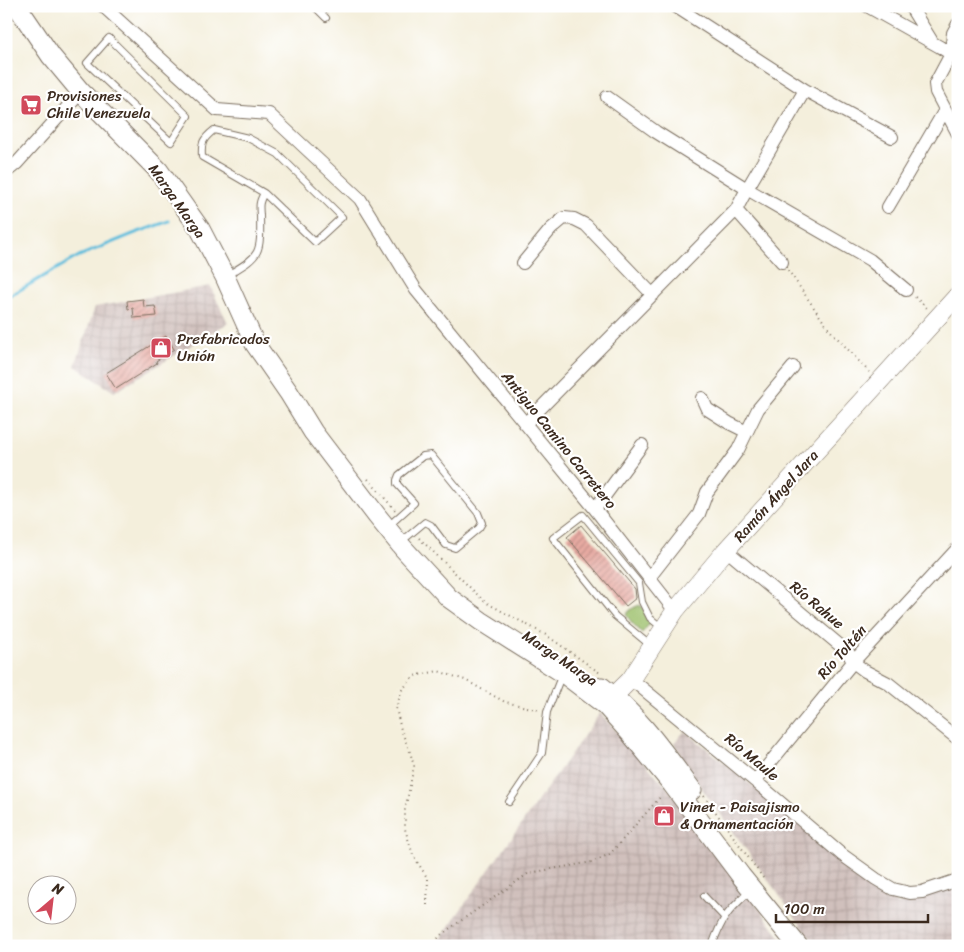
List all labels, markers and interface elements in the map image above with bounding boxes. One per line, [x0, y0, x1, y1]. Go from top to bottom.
place label: Provisiones Chile Venezuela [47, 83, 151, 126]
supermarket icon: Provisiones Chile Venezuela [19, 93, 43, 117]
street label: Marga Marga [142, 158, 213, 244]
place label: Prefabricados Unión [177, 326, 270, 369]
shop icon: Prefabricados Unión [149, 336, 173, 360]
street label: Antiguo Camino Carretero [494, 364, 623, 515]
street label: Ramón Ángel Jara [727, 443, 825, 548]
street label: Río Rahue [784, 574, 850, 636]
street label: Río Toltén [811, 619, 873, 685]
street label: Marga Marga [517, 623, 604, 693]
street label: Río Maule [719, 726, 786, 788]
place label: Vinet - Paisajismo & Ornamentación [680, 794, 800, 837]
shop icon: Vinet - Paisajismo & Ornamentación [652, 804, 676, 828]
north arrow [28, 874, 78, 924]
text: N [47, 875, 68, 902]
scale bar [776, 892, 929, 924]
text: 100 m [784, 896, 825, 922]

